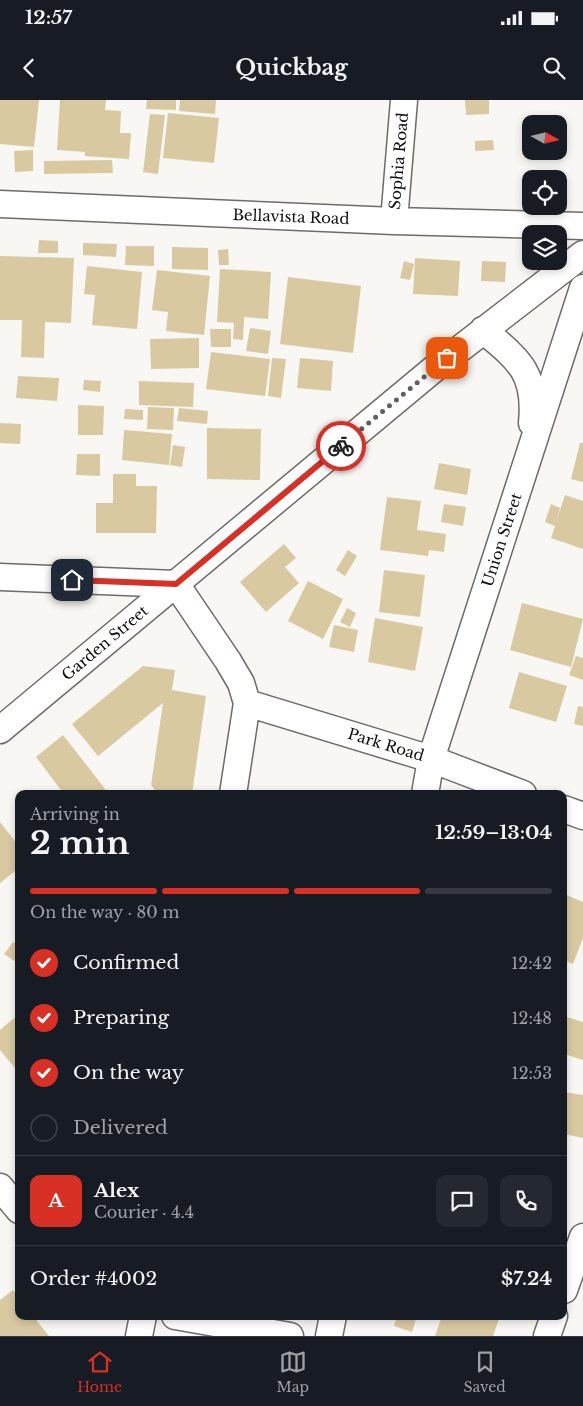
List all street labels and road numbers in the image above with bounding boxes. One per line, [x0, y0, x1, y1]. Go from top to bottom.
street label: Sophia Road [385, 112, 412, 210]
street label: Bellavista Road [232, 205, 350, 228]
street label: Union Street [477, 490, 526, 589]
street label: Garden Street [58, 601, 152, 684]
street label: Park Road [346, 724, 427, 765]

